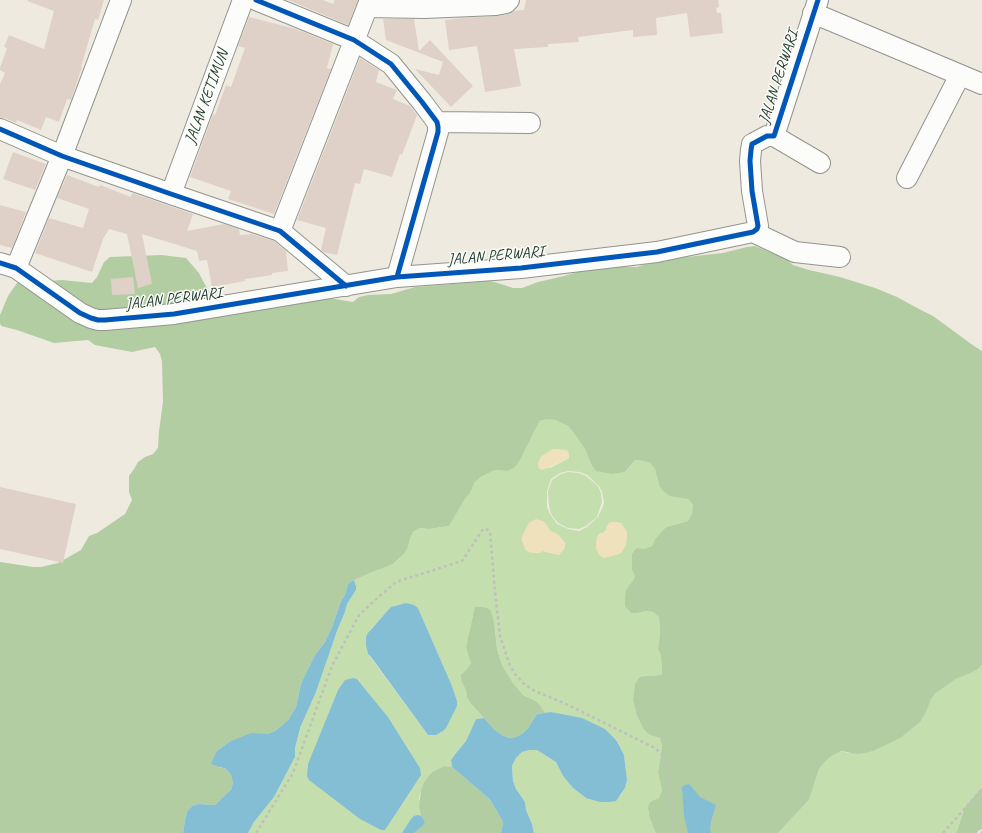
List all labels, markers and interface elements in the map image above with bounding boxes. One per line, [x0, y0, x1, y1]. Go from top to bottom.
street label: JALAN PERWARI [755, 28, 803, 126]
street label: JALAN KETIMUN [181, 47, 233, 147]
street label: JALAN PERWARI [447, 242, 545, 270]
street label: JALAN PERWARI [125, 284, 223, 314]

